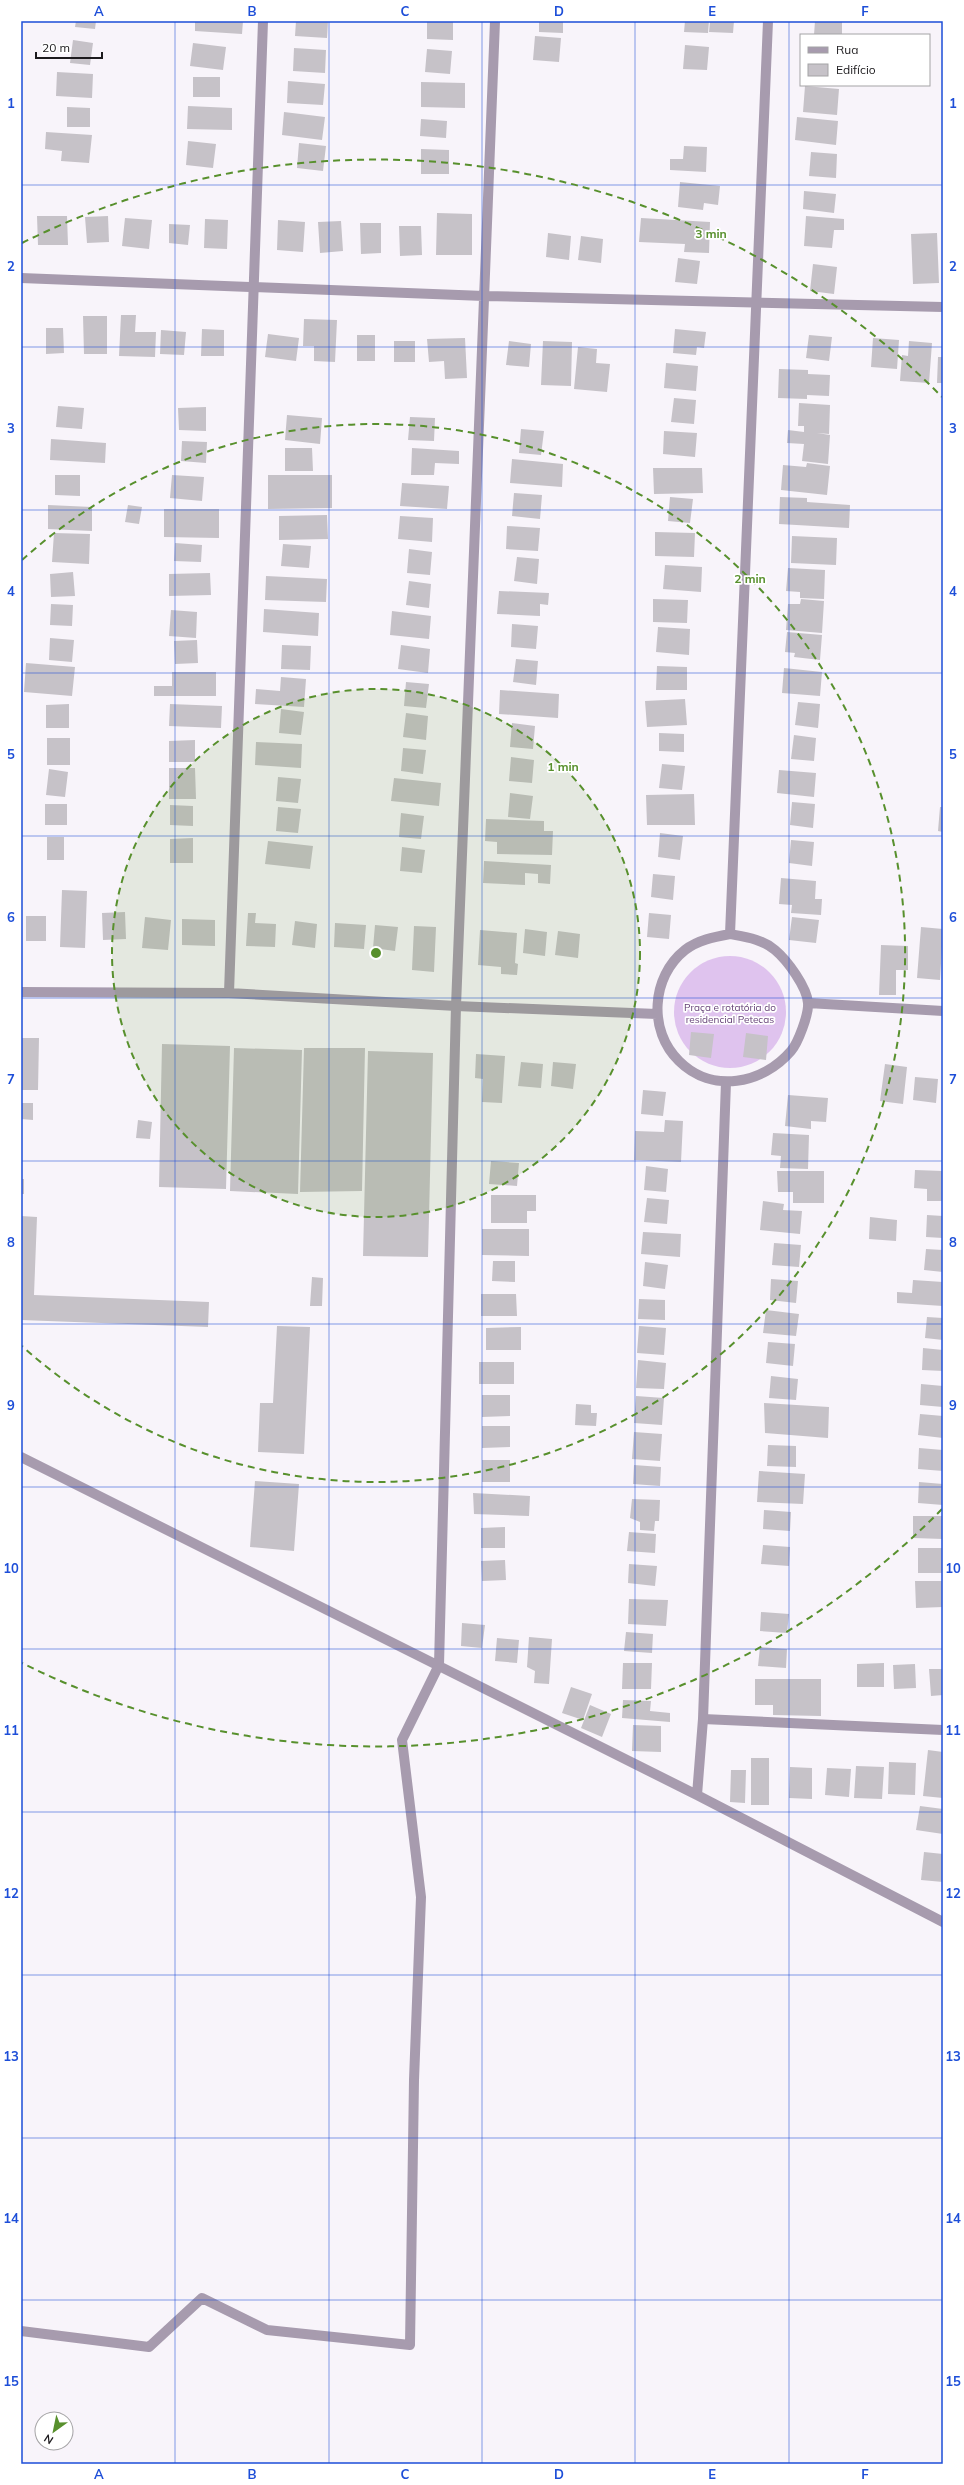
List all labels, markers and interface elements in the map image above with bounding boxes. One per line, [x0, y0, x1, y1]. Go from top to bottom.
text: A [94, 3, 104, 19]
text: B [248, 3, 257, 19]
text: C [401, 3, 410, 19]
text: D [554, 3, 564, 19]
text: E [708, 3, 716, 19]
text: F [861, 3, 869, 19]
scale bar [36, 34, 102, 60]
legend [800, 34, 930, 86]
text: 20 m [42, 40, 70, 55]
text: Rua [836, 42, 858, 57]
text: Edifício [836, 62, 876, 77]
text: 1 [7, 95, 15, 111]
text: 1 [949, 95, 957, 111]
text: 3 min [695, 226, 727, 241]
text: 2 [7, 258, 15, 274]
text: 2 [949, 258, 957, 274]
text: 3 [7, 420, 15, 436]
text: 3 [949, 420, 957, 436]
text: 2 min [734, 571, 766, 586]
text: 4 [7, 583, 15, 599]
text: 4 [949, 583, 957, 599]
text: 5 [7, 746, 15, 762]
text: 5 [949, 746, 957, 762]
text: 1 min [547, 759, 579, 774]
text: 6 [7, 909, 15, 925]
text: 6 [949, 909, 957, 925]
centre of rings [369, 946, 383, 960]
park label: Praça e rotatória do residencial Petecas [684, 1001, 776, 1026]
text: 7 [7, 1071, 15, 1087]
text: 7 [949, 1071, 957, 1087]
text: 8 [7, 1234, 15, 1250]
text: 8 [949, 1234, 957, 1250]
text: 9 [7, 1397, 15, 1413]
text: 9 [949, 1397, 957, 1413]
text: 10 [3, 1560, 19, 1576]
text: 10 [945, 1560, 961, 1576]
text: 11 [3, 1722, 19, 1738]
text: 11 [945, 1722, 961, 1738]
text: 12 [3, 1885, 19, 1901]
text: 12 [945, 1885, 961, 1901]
text: 13 [3, 2048, 19, 2064]
text: 13 [945, 2048, 961, 2064]
text: 14 [3, 2210, 19, 2226]
text: 14 [945, 2210, 961, 2226]
text: 15 [3, 2373, 19, 2389]
text: 15 [945, 2373, 961, 2389]
north arrow [34, 2411, 74, 2451]
text: N [41, 2431, 56, 2448]
text: A [94, 2466, 104, 2482]
text: B [248, 2466, 257, 2482]
text: C [401, 2466, 410, 2482]
text: D [554, 2466, 564, 2482]
text: E [708, 2466, 716, 2482]
text: F [861, 2466, 869, 2482]

